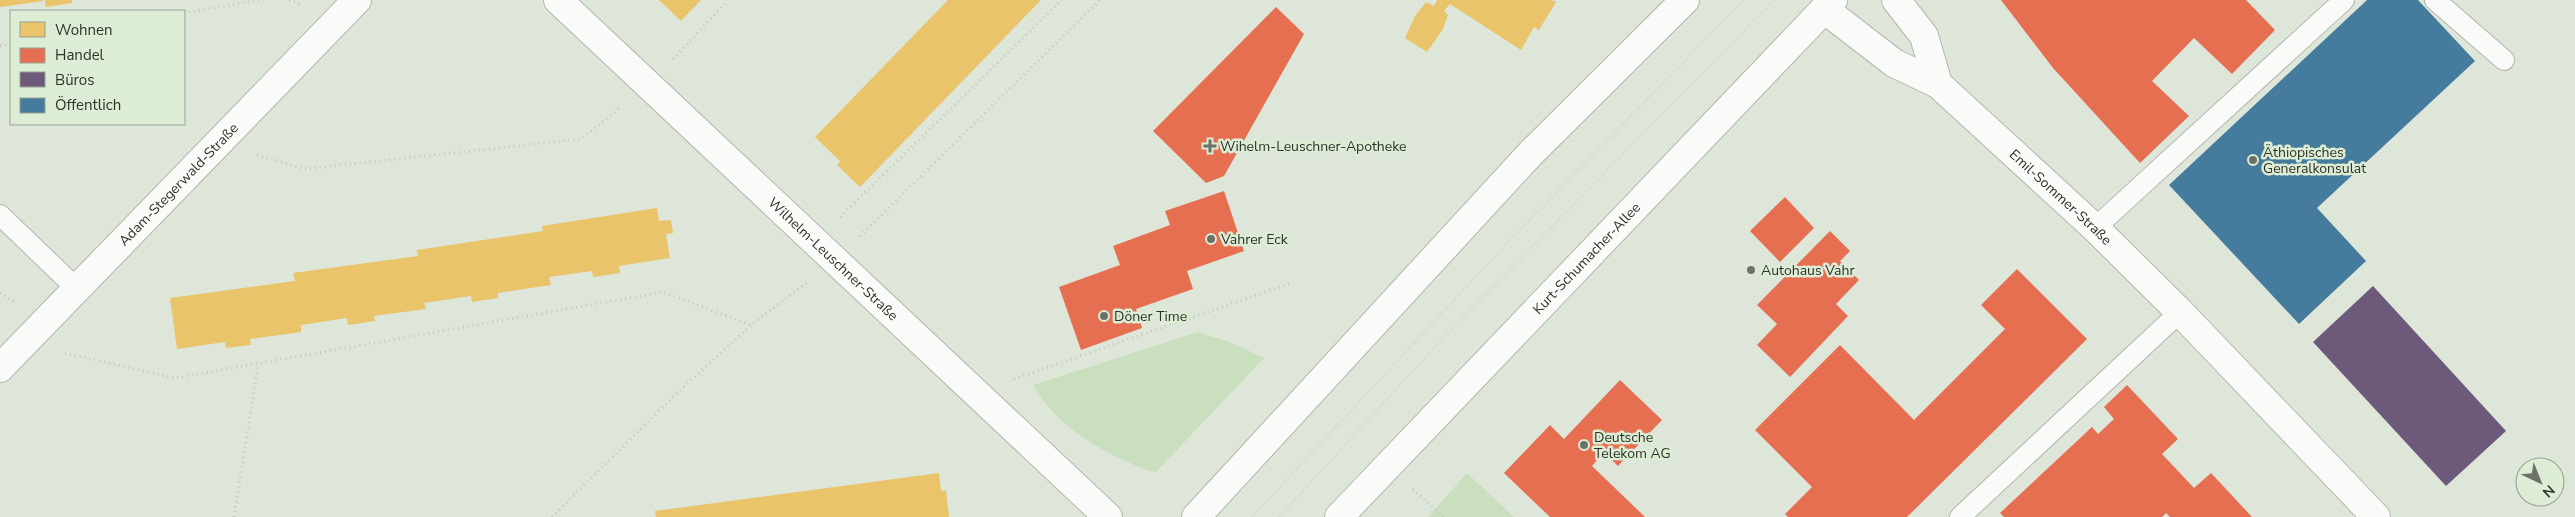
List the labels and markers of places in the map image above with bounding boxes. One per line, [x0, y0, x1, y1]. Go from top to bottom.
place label: Wihelm-Leuschner-Apotheke [1220, 137, 1407, 156]
marker: Wihelm-Leuschner-Apotheke [1204, 140, 1216, 152]
place label: Äthiopisches Generalkonsulat [2263, 143, 2366, 178]
marker: Äthiopisches Generalkonsulat [2247, 154, 2259, 166]
place label: Vahrer Eck [1220, 230, 1289, 249]
marker: Vahrer Eck [1205, 233, 1217, 245]
place label: Autohaus Vahr [1761, 261, 1854, 280]
marker: Autohaus Vahr [1745, 264, 1757, 276]
place label: Döner Time [1114, 307, 1187, 326]
marker: Döner Time [1098, 310, 1110, 322]
place label: Deutsche Telekom AG [1594, 428, 1671, 463]
marker: Deutsche Telekom AG [1578, 439, 1590, 451]

